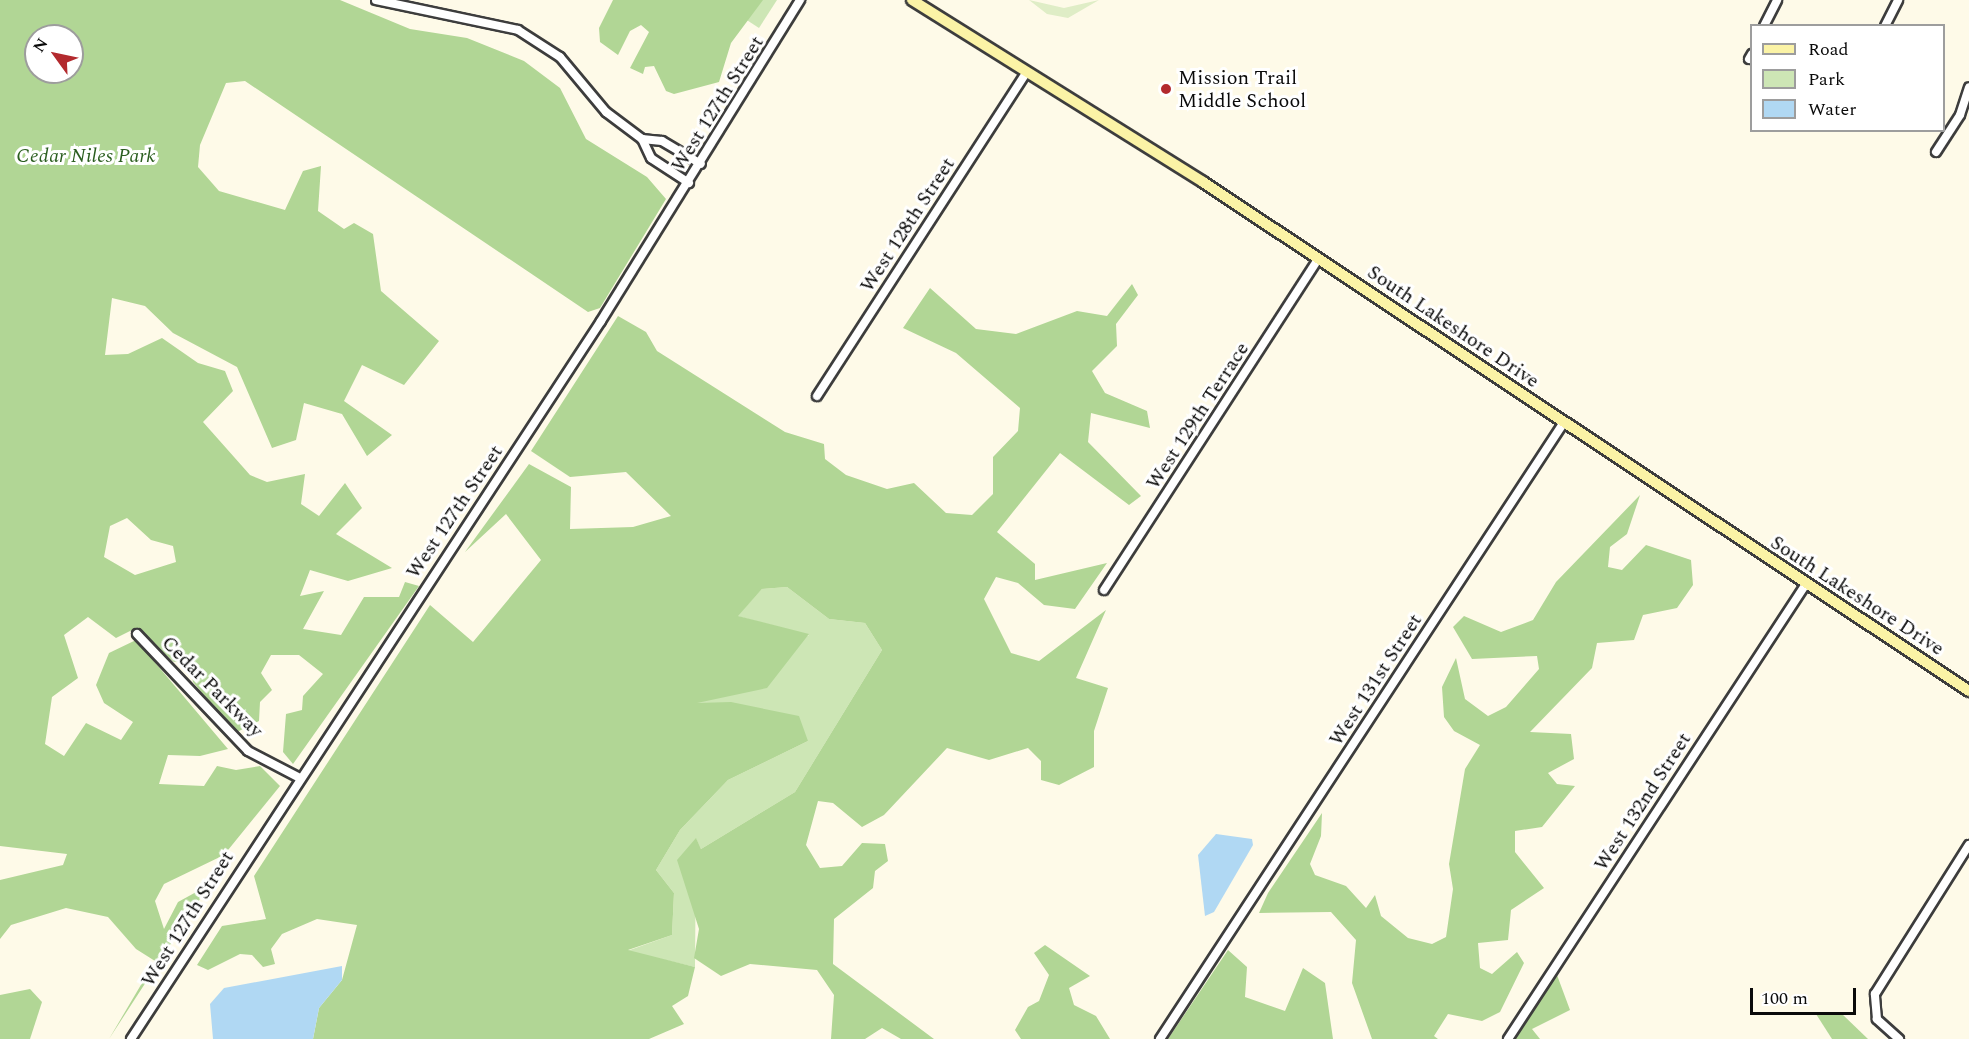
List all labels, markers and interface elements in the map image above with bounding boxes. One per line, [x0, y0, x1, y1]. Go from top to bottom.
north arrow [24, 24, 84, 84]
legend [1750, 24, 1945, 132]
street label: West 127th Street [667, 32, 769, 176]
text: N [27, 33, 54, 57]
text: Road [1808, 36, 1849, 63]
place label: Mission Trail Middle School [1178, 66, 1306, 113]
text: Park [1808, 66, 1845, 93]
marker: Mission Trail Middle School [1159, 82, 1173, 96]
text: Water [1808, 96, 1856, 123]
park label: Cedar Niles Park [16, 144, 156, 168]
street label: West 128th Street [856, 153, 960, 297]
street label: South Lakeshore Drive [1362, 261, 1544, 393]
street label: West 129th Terrace [1142, 338, 1254, 494]
street label: West 127th Street [402, 441, 508, 583]
street label: South Lakeshore Drive [1766, 531, 1948, 661]
street label: West 131st Street [1324, 610, 1428, 750]
street label: Cedar Parkway [156, 631, 268, 743]
street label: West 132nd Street [1589, 728, 1697, 876]
street label: West 127th Street [137, 847, 239, 991]
scale bar [1753, 976, 1860, 1014]
text: 100 m [1761, 985, 1808, 1012]

